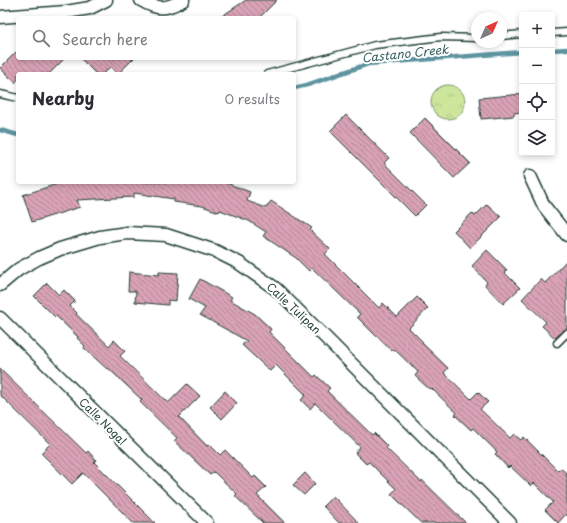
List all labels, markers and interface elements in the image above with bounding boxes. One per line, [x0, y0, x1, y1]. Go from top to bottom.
north arrow [471, 12, 507, 48]
map controls [519, 12, 555, 156]
button: + [519, 12, 555, 48]
search box [16, 16, 296, 60]
icon: search [30, 27, 52, 49]
text: Search here [62, 27, 148, 50]
water label: Castano Creek [361, 39, 450, 67]
button: − [519, 48, 555, 84]
button: locate [519, 84, 555, 120]
text: Nearby [32, 85, 94, 111]
text: 0 results [225, 89, 280, 108]
button: layers [519, 120, 555, 156]
street label: Calle Tulipan [263, 278, 325, 338]
street label: Calle Nogal [75, 393, 131, 449]

